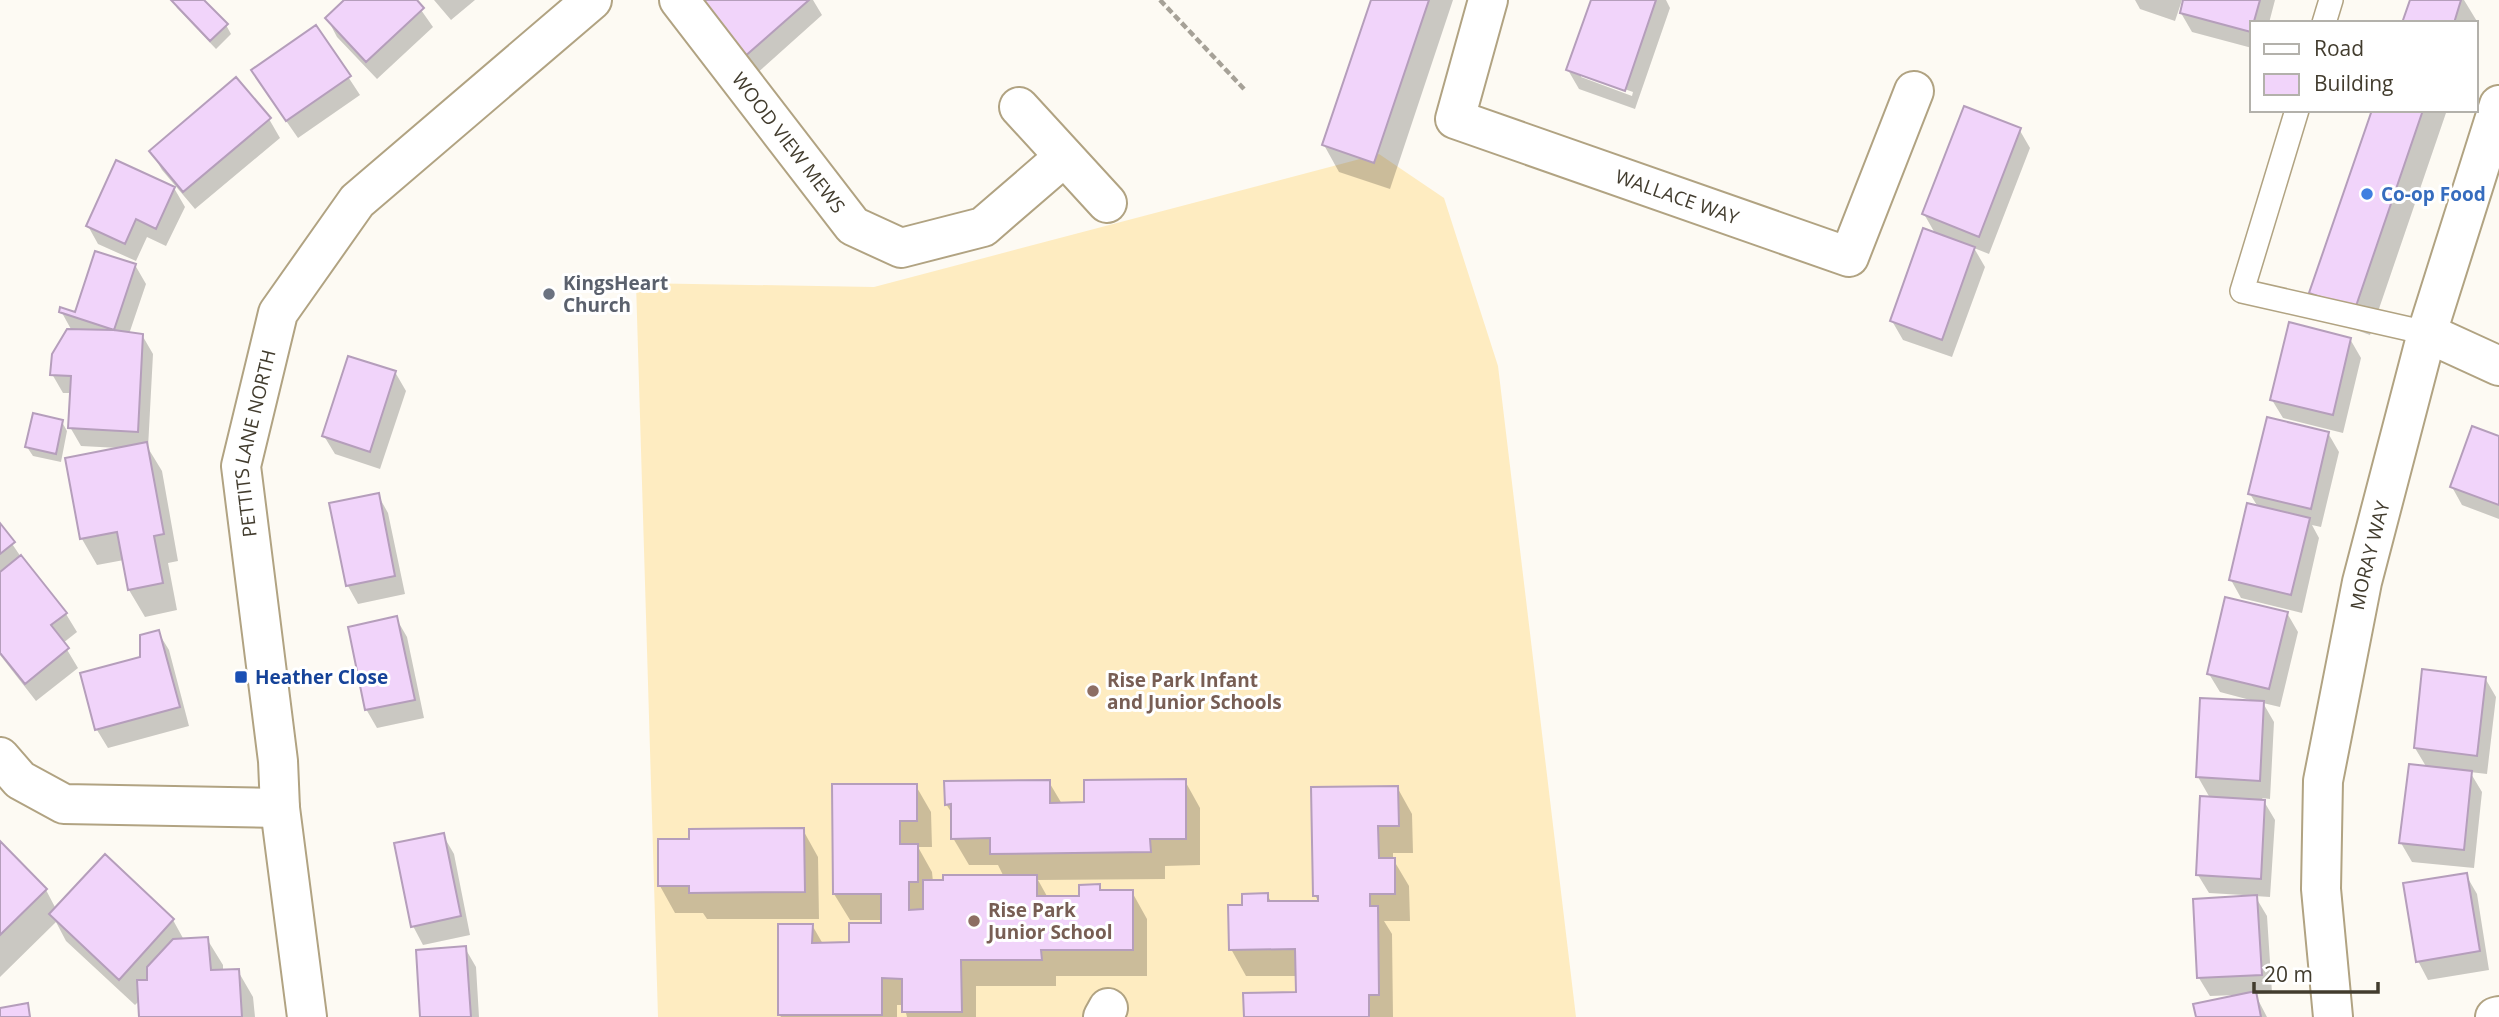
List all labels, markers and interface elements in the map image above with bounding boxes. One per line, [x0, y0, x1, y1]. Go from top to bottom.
legend [2250, 21, 2478, 112]
text: Road [2314, 34, 2364, 62]
street label: WOOD VIEW MEWS [726, 67, 851, 218]
text: Building [2314, 69, 2393, 97]
street label: WALLACE WAY [1612, 163, 1743, 231]
place label: Co-op Food [2381, 181, 2486, 207]
marker: Co-op Food [2359, 186, 2375, 202]
place label: KingsHeart Church [563, 270, 668, 318]
marker: KingsHeart Church [541, 286, 557, 302]
street label: PETTITS LANE NORTH [228, 347, 282, 539]
street label: MORAY WAY [2344, 498, 2396, 612]
place label: Heather Close [255, 664, 388, 690]
place label: Rise Park Infant and Junior Schools [1107, 667, 1282, 715]
marker: Heather Close [233, 669, 249, 685]
marker: Rise Park Infant and Junior Schools [1085, 683, 1101, 699]
place label: Rise Park Junior School [986, 897, 1112, 945]
marker: Rise Park Junior School [966, 913, 982, 929]
scale bar [2254, 950, 2378, 994]
text: 20 m [2264, 960, 2313, 988]

